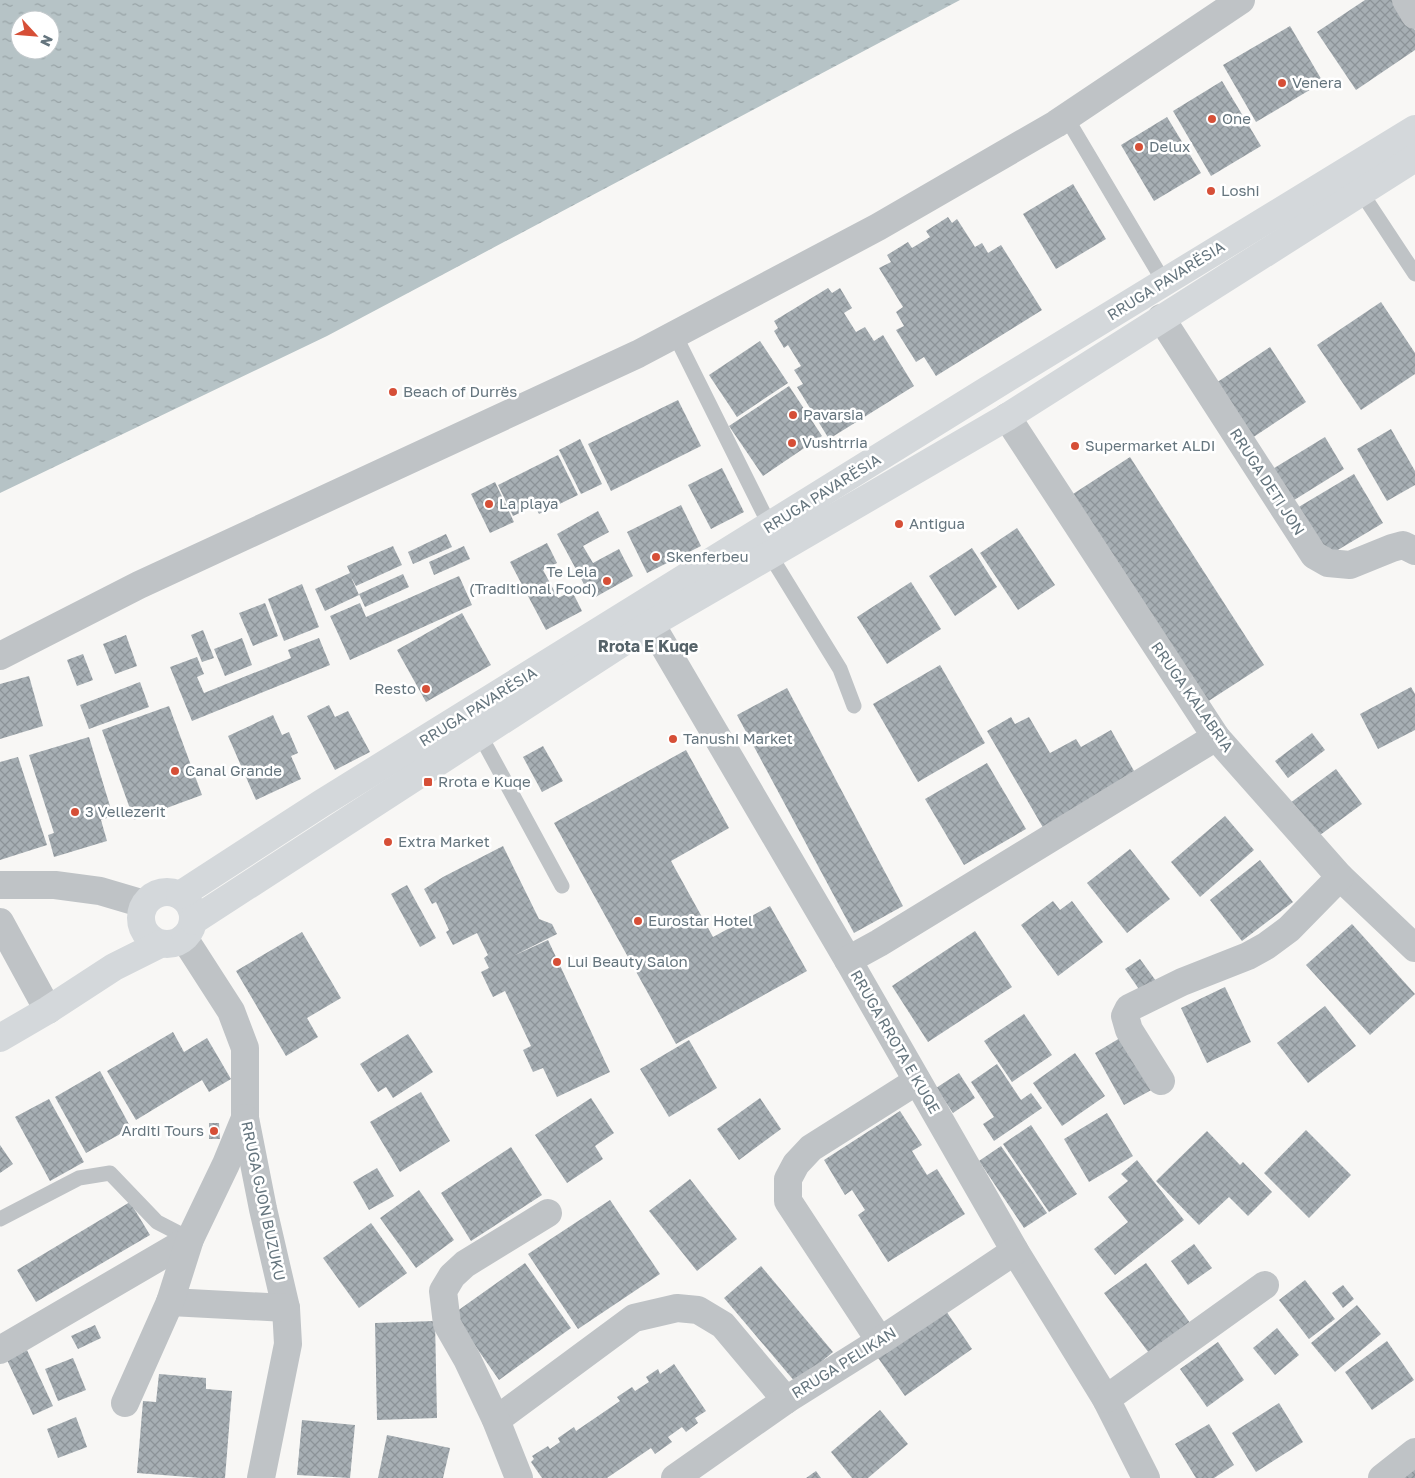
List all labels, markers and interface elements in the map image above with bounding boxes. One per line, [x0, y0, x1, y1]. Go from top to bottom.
north arrow [10, 10, 60, 60]
text: N [37, 32, 57, 49]
place label: Venera [1292, 73, 1342, 91]
marker: Venera [1276, 77, 1288, 89]
place label: One [1222, 109, 1251, 127]
marker: One [1206, 113, 1218, 125]
place label: Delux [1149, 137, 1190, 155]
marker: Delux [1133, 141, 1145, 153]
place label: Loshi [1221, 181, 1260, 199]
marker: Loshi [1205, 185, 1217, 197]
street label: RRUGA PAVARËSIA [1103, 237, 1228, 324]
place label: Beach of Durrës [403, 382, 517, 400]
marker: Beach of Durrës [387, 386, 399, 398]
place label: Pavarsia [803, 405, 864, 423]
marker: Pavarsia [787, 409, 799, 421]
street label: RRUGA DETI JON [1227, 425, 1309, 538]
place label: Vushtrria [802, 433, 868, 451]
place label: Supermarket ALDI [1085, 436, 1216, 454]
marker: Vushtrria [786, 437, 798, 449]
marker: Supermarket ALDI [1069, 440, 1081, 452]
street label: RRUGA PAVARËSIA [759, 450, 884, 537]
place label: La playa [499, 494, 559, 512]
marker: La playa [483, 498, 495, 510]
place label: Antigua [909, 514, 965, 532]
marker: Antigua [893, 518, 905, 530]
place label: Skenferbeu [666, 547, 749, 565]
marker: Skenferbeu [650, 551, 662, 563]
place label: Te Lela (Traditional Food) [469, 562, 597, 597]
marker: Te Lela (Traditional Food) [601, 575, 613, 587]
district label: Rrota E Kuqe [598, 636, 698, 656]
street label: RRUGA KALABRIA [1148, 638, 1237, 755]
street label: RRUGA PAVARËSIA [415, 663, 540, 750]
place label: Resto [374, 679, 416, 697]
marker: Resto [420, 683, 432, 695]
place label: Tanushi Market [683, 729, 793, 747]
marker: Tanushi Market [667, 733, 679, 745]
place label: Canal Grande [185, 761, 282, 779]
marker: Canal Grande [169, 765, 181, 777]
place label: Rrota e Kuqe [438, 772, 531, 790]
marker: Rrota e Kuqe [422, 776, 434, 788]
place label: 3 Vellezerit [85, 802, 166, 820]
marker: 3 Vellezerit [69, 806, 81, 818]
place label: Extra Market [398, 832, 490, 850]
marker: Extra Market [382, 836, 394, 848]
place label: Eurostar Hotel [648, 911, 753, 929]
marker: Eurostar Hotel [632, 915, 644, 927]
place label: Lui Beauty Salon [567, 952, 688, 970]
marker: Lui Beauty Salon [551, 956, 563, 968]
street label: RRUGA RROTA E KUQE [847, 966, 944, 1117]
street label: RRUGA GJON BUZUKU [238, 1119, 290, 1282]
place label: Arditi Tours [121, 1121, 204, 1139]
marker: Arditi Tours [208, 1125, 220, 1137]
street label: RRUGA PELIKAN [788, 1323, 899, 1401]

